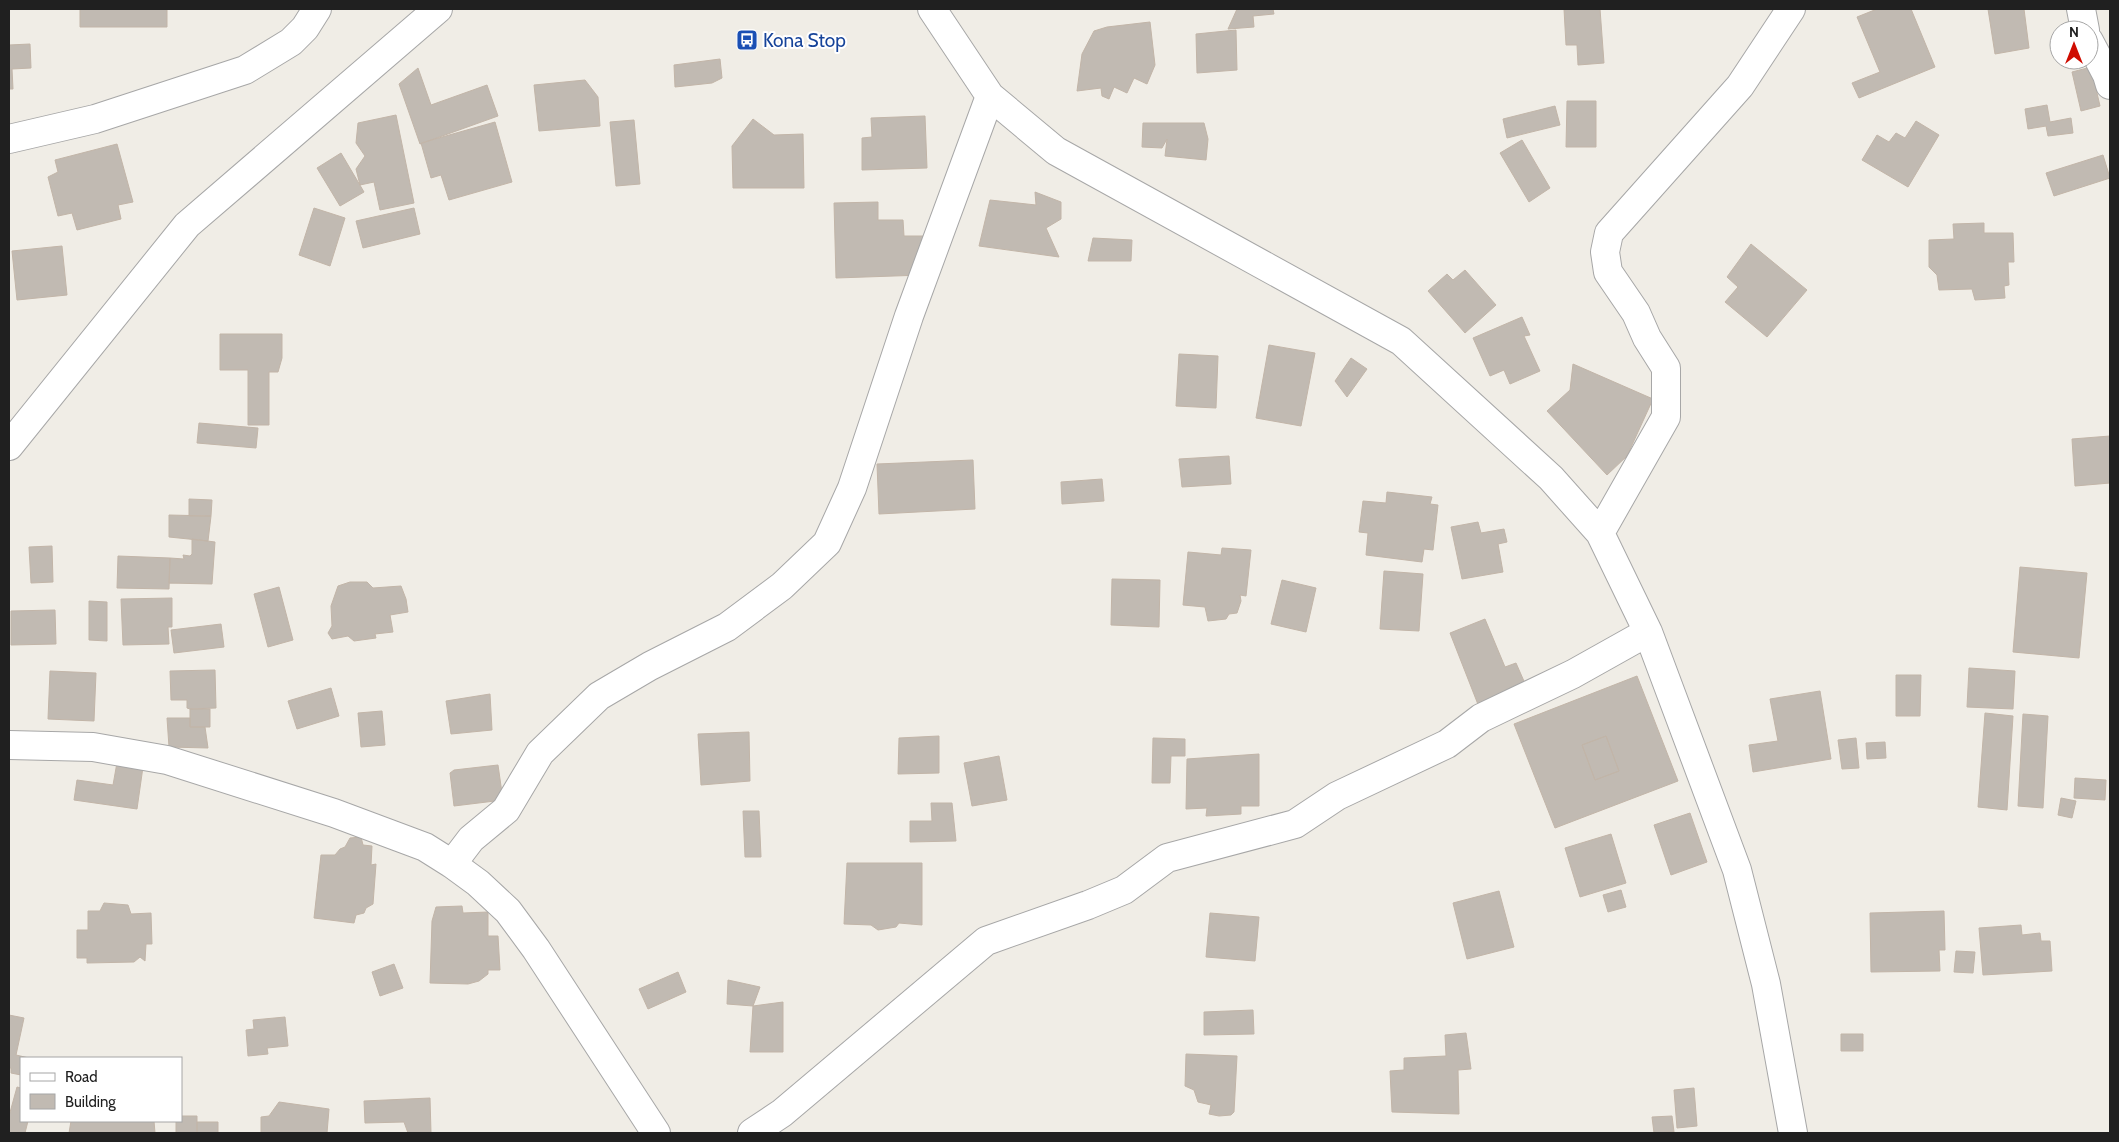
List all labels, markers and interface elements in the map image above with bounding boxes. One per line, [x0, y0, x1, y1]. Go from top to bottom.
north arrow [2049, 20, 2099, 70]
text: N [2069, 23, 2079, 41]
bus stop icon: Kona Stop [735, 28, 759, 52]
place label: Kona Stop [763, 29, 846, 52]
legend [20, 1057, 182, 1122]
text: Road [65, 1068, 98, 1086]
text: Building [65, 1093, 116, 1111]

